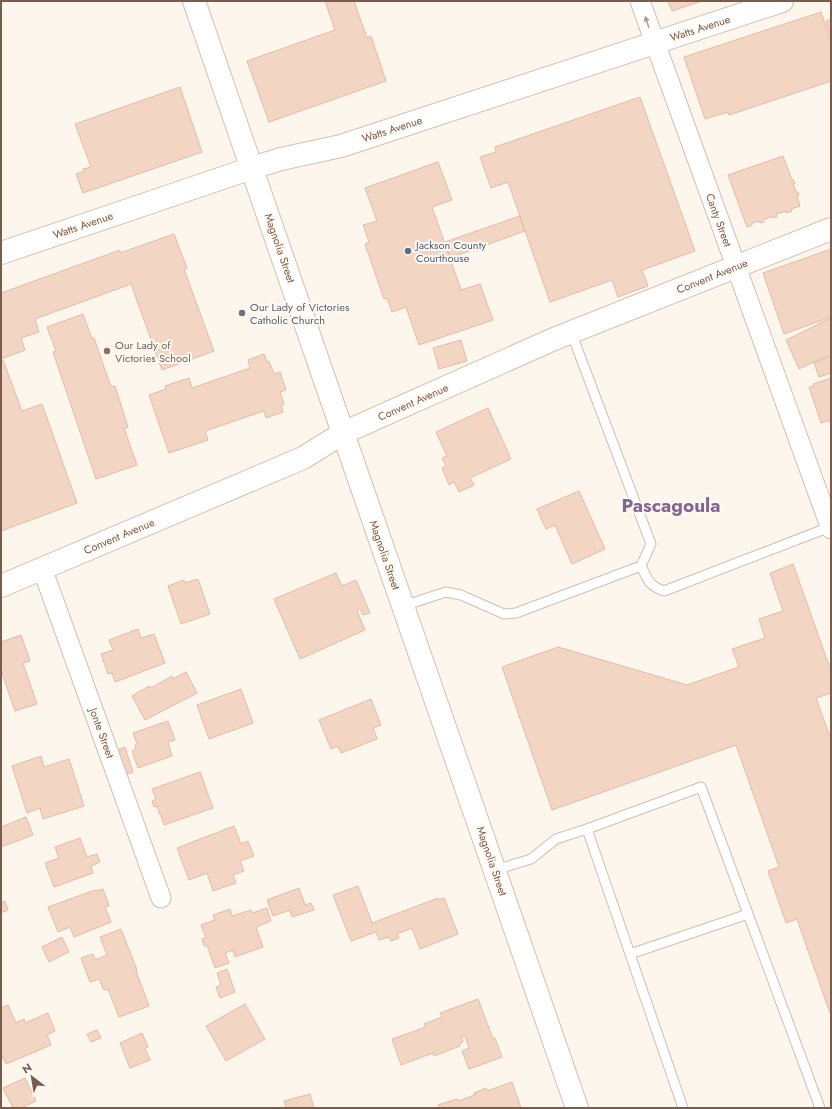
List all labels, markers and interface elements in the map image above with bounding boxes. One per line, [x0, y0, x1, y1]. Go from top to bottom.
street label: Watts Avenue [668, 11, 732, 45]
one-way arrow [644, 16, 650, 28]
street label: Watts Avenue [360, 112, 424, 146]
street label: Canty Street [702, 191, 736, 249]
street label: Watts Avenue [51, 207, 115, 243]
street label: Magnolia Street [261, 211, 299, 285]
place label: Jackson County Courthouse [414, 237, 486, 266]
marker: Jackson County Courthouse [403, 246, 413, 256]
street label: Convent Avenue [674, 254, 750, 298]
place label: Our Lady of Victories Catholic Church [250, 299, 350, 328]
marker: Our Lady of Victories Catholic Church [237, 308, 247, 318]
place label: Our Lady of Victories School [115, 337, 191, 366]
marker: Our Lady of Victories School [102, 346, 112, 356]
street label: Convent Avenue [375, 379, 451, 425]
district label: Pascagoula [622, 492, 720, 519]
street label: Convent Avenue [81, 514, 157, 558]
street label: Magnolia Street [366, 518, 404, 592]
street label: Jonte Street [85, 704, 119, 761]
street label: Magnolia Street [473, 824, 511, 898]
north arrow [12, 1057, 52, 1097]
text: N [19, 1059, 35, 1078]

